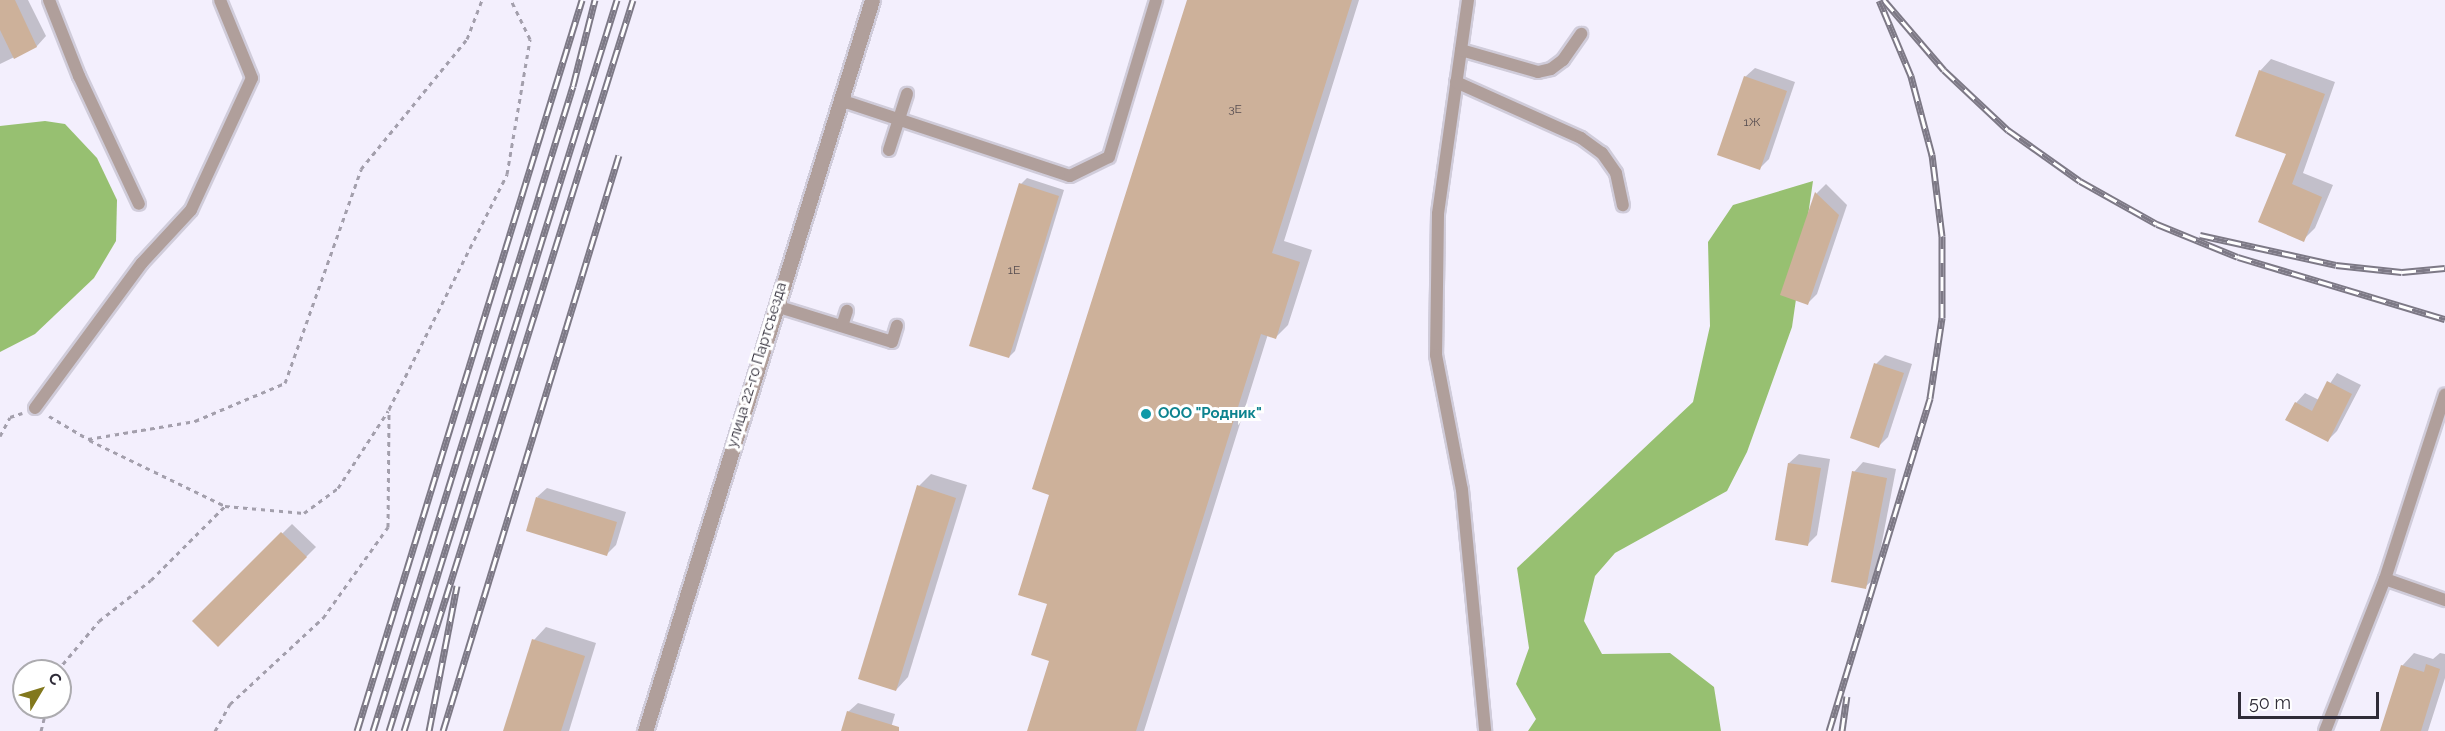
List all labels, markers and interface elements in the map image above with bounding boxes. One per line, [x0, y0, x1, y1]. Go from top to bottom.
house number: 3Е [1228, 103, 1242, 117]
house number: 1Ж [1744, 116, 1760, 130]
house number: 1Е [1008, 264, 1020, 278]
street label: улица 22-го Партсъезда [723, 280, 791, 450]
place label: ООО "Родник" [1158, 405, 1262, 423]
marker: ООО "Родник" [1139, 407, 1153, 421]
north arrow [12, 659, 72, 719]
text: С [44, 669, 66, 689]
scale bar [2241, 680, 2382, 718]
text: 50 m [2249, 692, 2291, 713]

